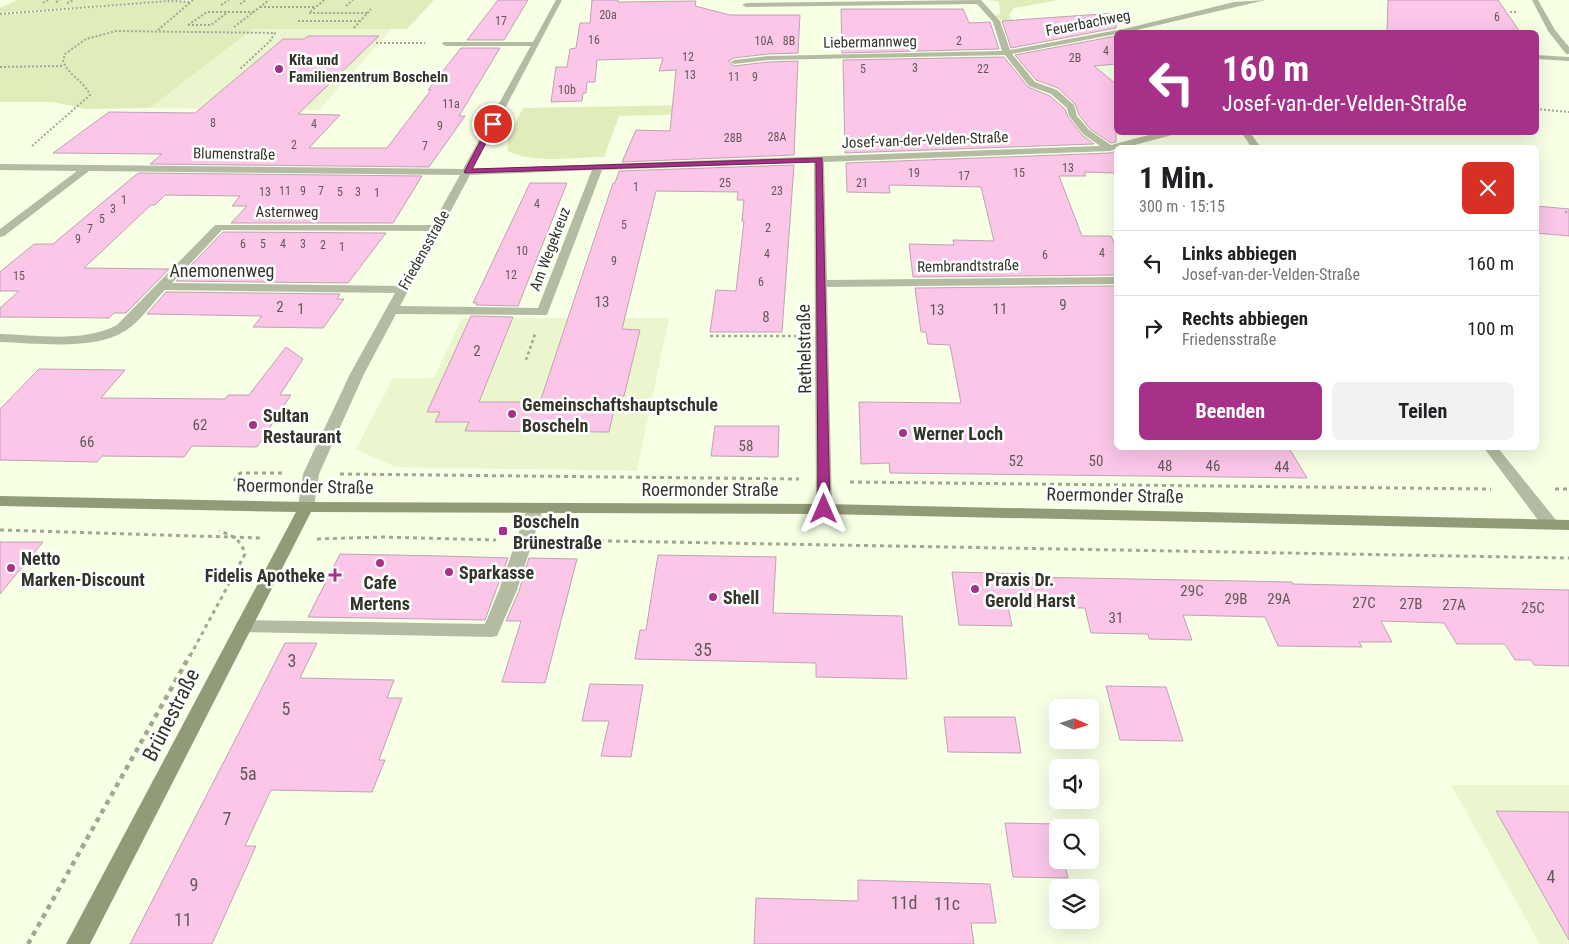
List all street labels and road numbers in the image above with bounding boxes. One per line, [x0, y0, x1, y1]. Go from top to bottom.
street label: Feuerbachweg [1044, 6, 1132, 40]
street label: Liebermannweg [823, 32, 917, 52]
street label: Josef-van-der-Velden-Straße [841, 128, 1009, 152]
street label: Blumenstraße [193, 144, 275, 164]
street label: Asternweg [256, 203, 318, 221]
street label: Am Wegekreuz [526, 205, 574, 293]
street label: Friedensstraße [395, 207, 453, 293]
street label: Rembrandtstraße [917, 256, 1019, 276]
street label: Anemonenweg [169, 260, 275, 281]
street label: Rethelstraße [793, 304, 815, 394]
street label: Roermonder Straße [236, 474, 374, 498]
street label: Roermonder Straße [641, 479, 779, 500]
street label: Roermonder Straße [1046, 483, 1184, 507]
street label: Brünestraße [137, 665, 205, 765]

